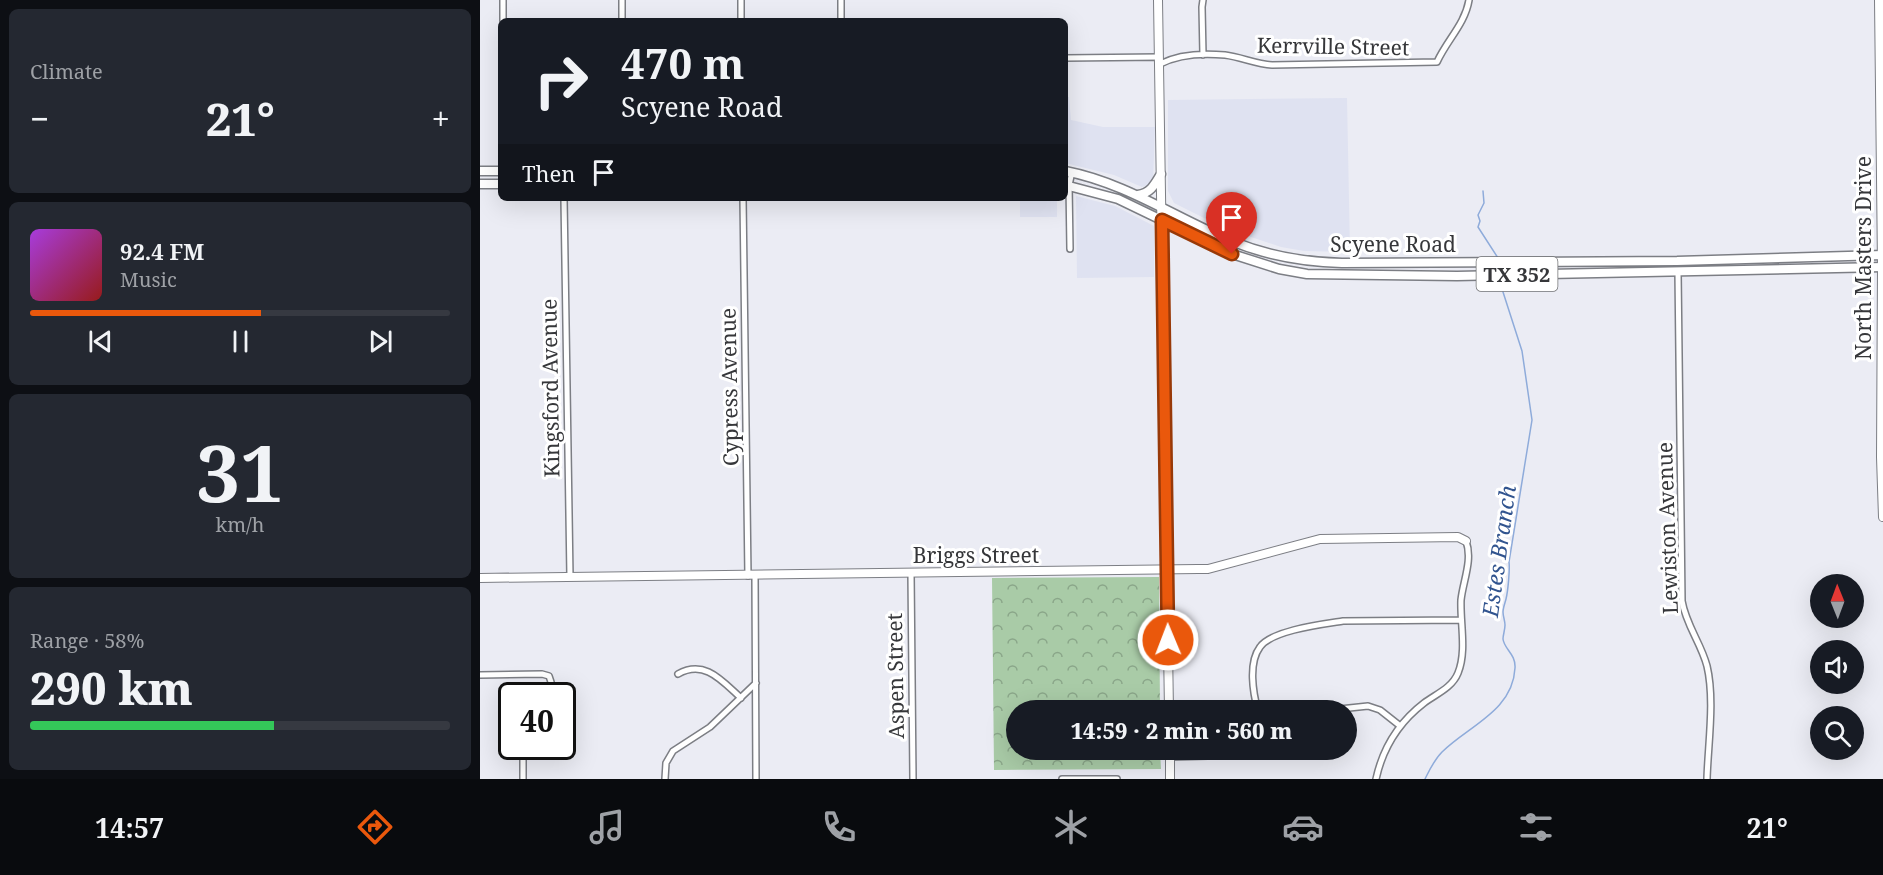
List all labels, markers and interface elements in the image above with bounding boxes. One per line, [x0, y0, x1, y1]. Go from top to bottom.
street label: Kerrville Street [1257, 31, 1409, 61]
text: 470 m [621, 34, 745, 91]
icon: right [522, 42, 600, 120]
text: Climate [30, 58, 103, 85]
text: 21° [206, 88, 275, 149]
text: Scyene Road [621, 88, 783, 125]
text: − [30, 96, 49, 141]
text: + [432, 96, 450, 141]
icon: arrive [587, 156, 620, 189]
street label: North Masters Drive [1849, 156, 1877, 360]
text: Then [522, 158, 575, 188]
pin [1206, 192, 1257, 254]
icon: arrive [1215, 201, 1248, 234]
street label: Scyene Road [1330, 230, 1456, 258]
text: 92.4 FM [120, 236, 204, 266]
road number: TX 352 [1476, 257, 1558, 291]
text: Music [120, 266, 177, 293]
street label: Kingsford Avenue [534, 298, 566, 478]
street label: Cypress Avenue [714, 308, 744, 466]
icon: previous [84, 325, 117, 358]
icon: pause [224, 325, 257, 358]
icon: next [364, 325, 397, 358]
text: 31 [196, 419, 284, 525]
street label: Lewiston Avenue [1650, 441, 1684, 615]
water label: Estes Branch [1474, 483, 1522, 620]
text: km/h [215, 511, 265, 538]
street label: Briggs Street [913, 541, 1039, 569]
north arrow [1810, 574, 1864, 628]
map controls [1810, 574, 1864, 760]
position arrow [1136, 608, 1200, 672]
street label: Aspen Street [880, 613, 910, 739]
text: Range · 58% [30, 627, 144, 654]
button: sound [1810, 640, 1864, 694]
text: 290 km [30, 657, 193, 718]
speed limit sign: 40 [498, 682, 576, 760]
button: search [1810, 706, 1864, 760]
text: 14:59 · 2 min · 560 m [1071, 715, 1292, 745]
icon: directions [354, 806, 396, 848]
icon: music [586, 806, 628, 848]
icon: phone [818, 806, 860, 848]
icon: climate [1050, 806, 1092, 848]
icon: car [1282, 806, 1324, 848]
icon: filters [1515, 806, 1557, 848]
text: 14:57 [95, 809, 164, 846]
text: 21° [1747, 809, 1788, 846]

